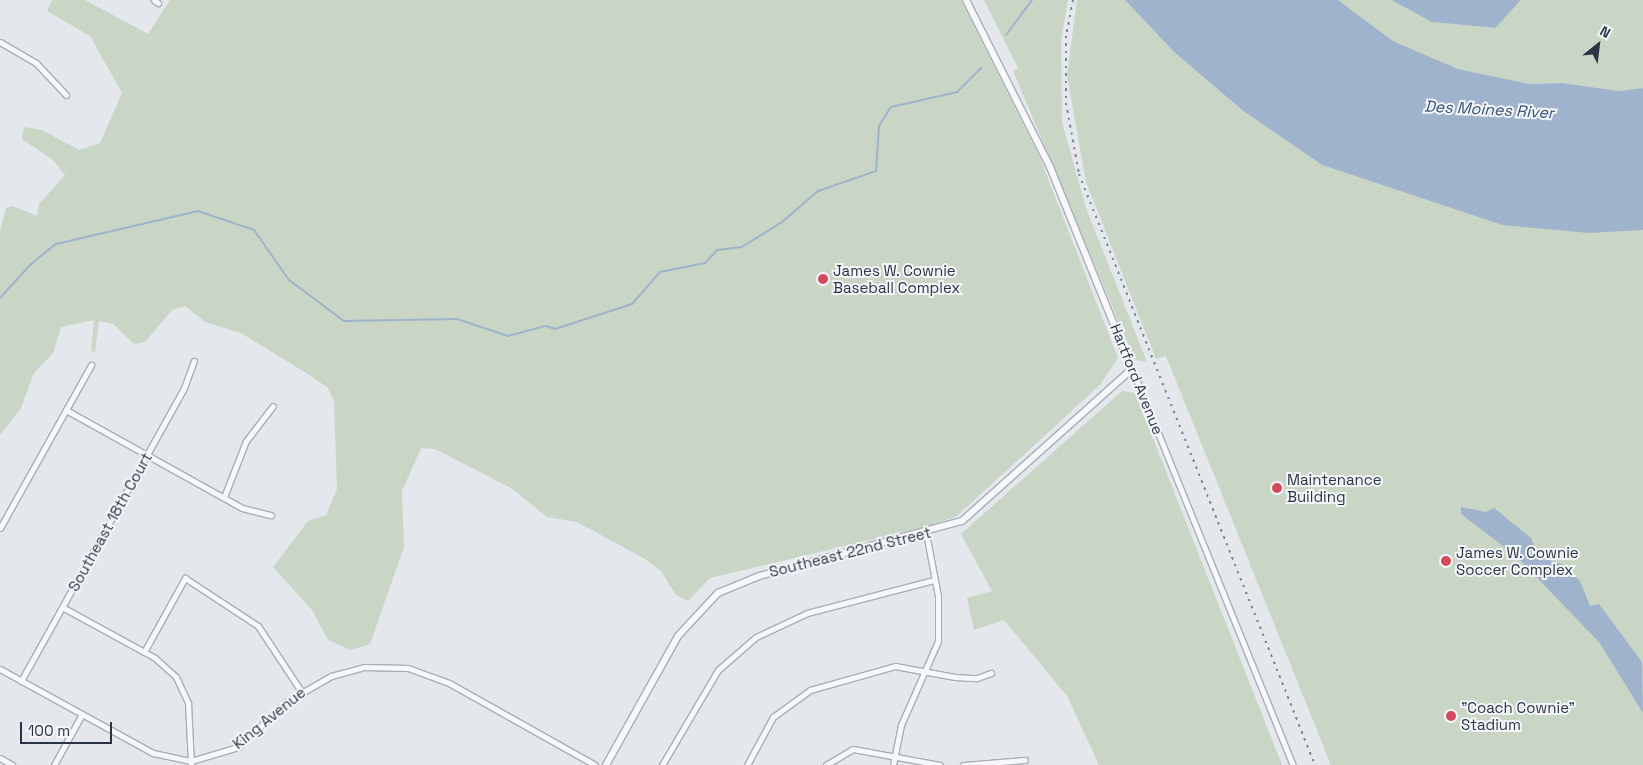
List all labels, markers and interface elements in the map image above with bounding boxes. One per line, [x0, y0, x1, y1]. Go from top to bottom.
north arrow [1573, 20, 1623, 70]
text: N [1597, 22, 1614, 42]
water label: Des Moines River [1424, 97, 1554, 123]
place label: James W. Cownie Baseball Complex [833, 261, 960, 296]
marker: James W. Cownie Baseball Complex [817, 273, 829, 285]
street label: Hartford Avenue [1107, 321, 1167, 437]
street label: Southeast 18th Court [64, 449, 156, 595]
place label: Maintenance Building [1287, 470, 1382, 505]
marker: Maintenance Building [1271, 482, 1283, 494]
street label: Southeast 22nd Street [767, 523, 933, 581]
place label: James W. Cownie Soccer Complex [1456, 543, 1579, 578]
marker: James W. Cownie Soccer Complex [1440, 555, 1452, 567]
street label: King Avenue [229, 683, 309, 753]
place label: "Coach Cownie" Stadium [1461, 698, 1575, 733]
marker: "Coach Cownie" Stadium [1445, 710, 1457, 722]
scale bar [22, 712, 115, 744]
text: 100 m [28, 721, 70, 740]

